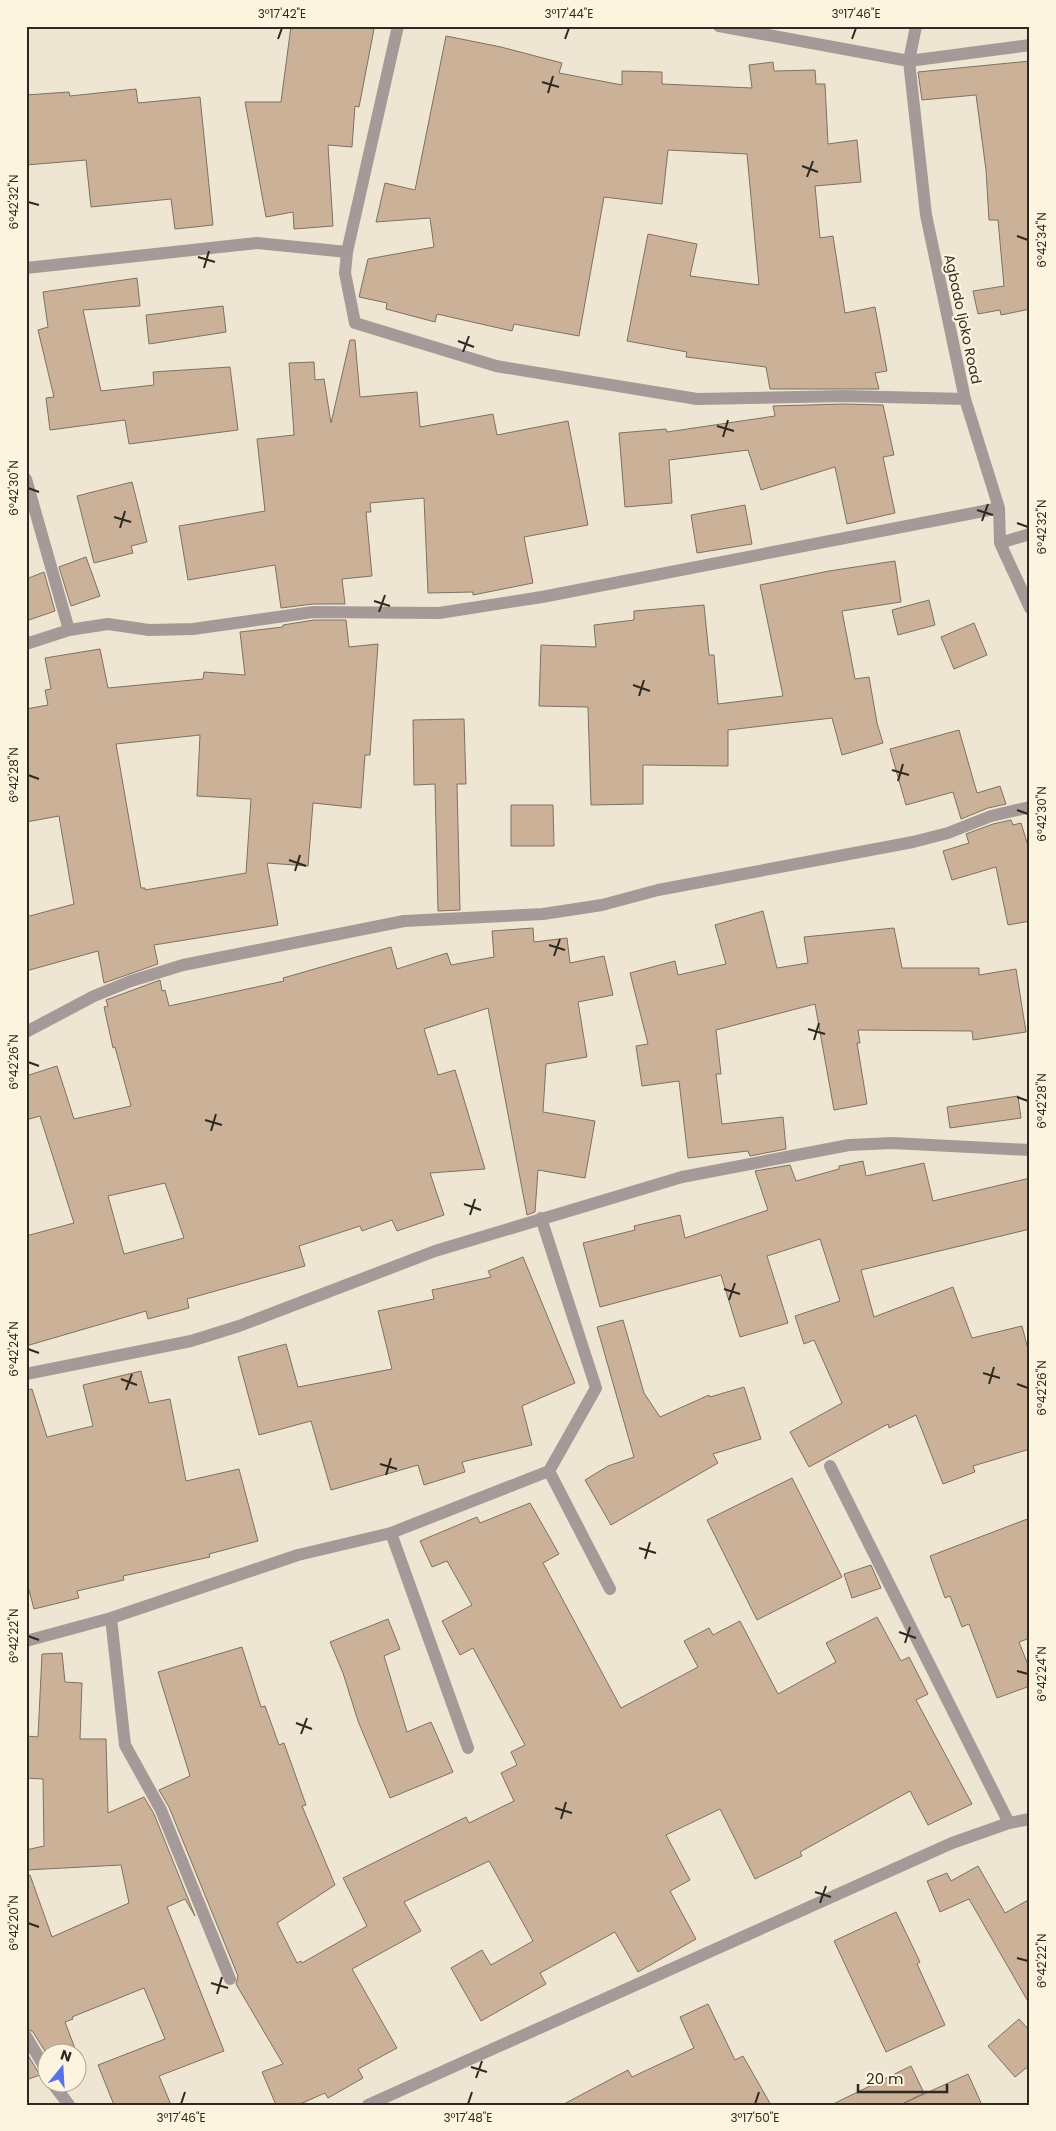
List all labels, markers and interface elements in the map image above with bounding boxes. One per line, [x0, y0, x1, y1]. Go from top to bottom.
text: 3°17'42"E [258, 5, 306, 22]
text: 3°17'44"E [544, 5, 594, 22]
text: 3°17'46"E [831, 5, 881, 22]
text: 6°42'32"N [5, 175, 22, 229]
text: 6°42'34"N [1033, 212, 1050, 268]
street label: Agbado Ijoko Road [939, 252, 987, 386]
text: 6°42'30"N [5, 460, 22, 516]
text: 6°42'32"N [1033, 500, 1050, 554]
text: 6°42'28"N [5, 747, 22, 803]
text: 6°42'30"N [1033, 786, 1050, 842]
text: 6°42'26"N [5, 1034, 22, 1090]
text: 6°42'28"N [1033, 1073, 1050, 1129]
text: 6°42'24"N [5, 1321, 22, 1377]
text: 6°42'26"N [1033, 1360, 1050, 1416]
text: 6°42'22"N [5, 1609, 22, 1663]
text: 6°42'24"N [1033, 1646, 1050, 1702]
text: 6°42'20"N [5, 1895, 22, 1951]
text: 6°42'22"N [1033, 1934, 1050, 1988]
north arrow [38, 2044, 88, 2094]
text: N [58, 2044, 74, 2067]
scale bar [858, 2061, 947, 2093]
text: 20 m [866, 2068, 904, 2089]
text: 3°17'46"E [156, 2109, 206, 2126]
text: 3°17'48"E [443, 2109, 493, 2126]
text: 3°17'50"E [730, 2109, 780, 2126]

